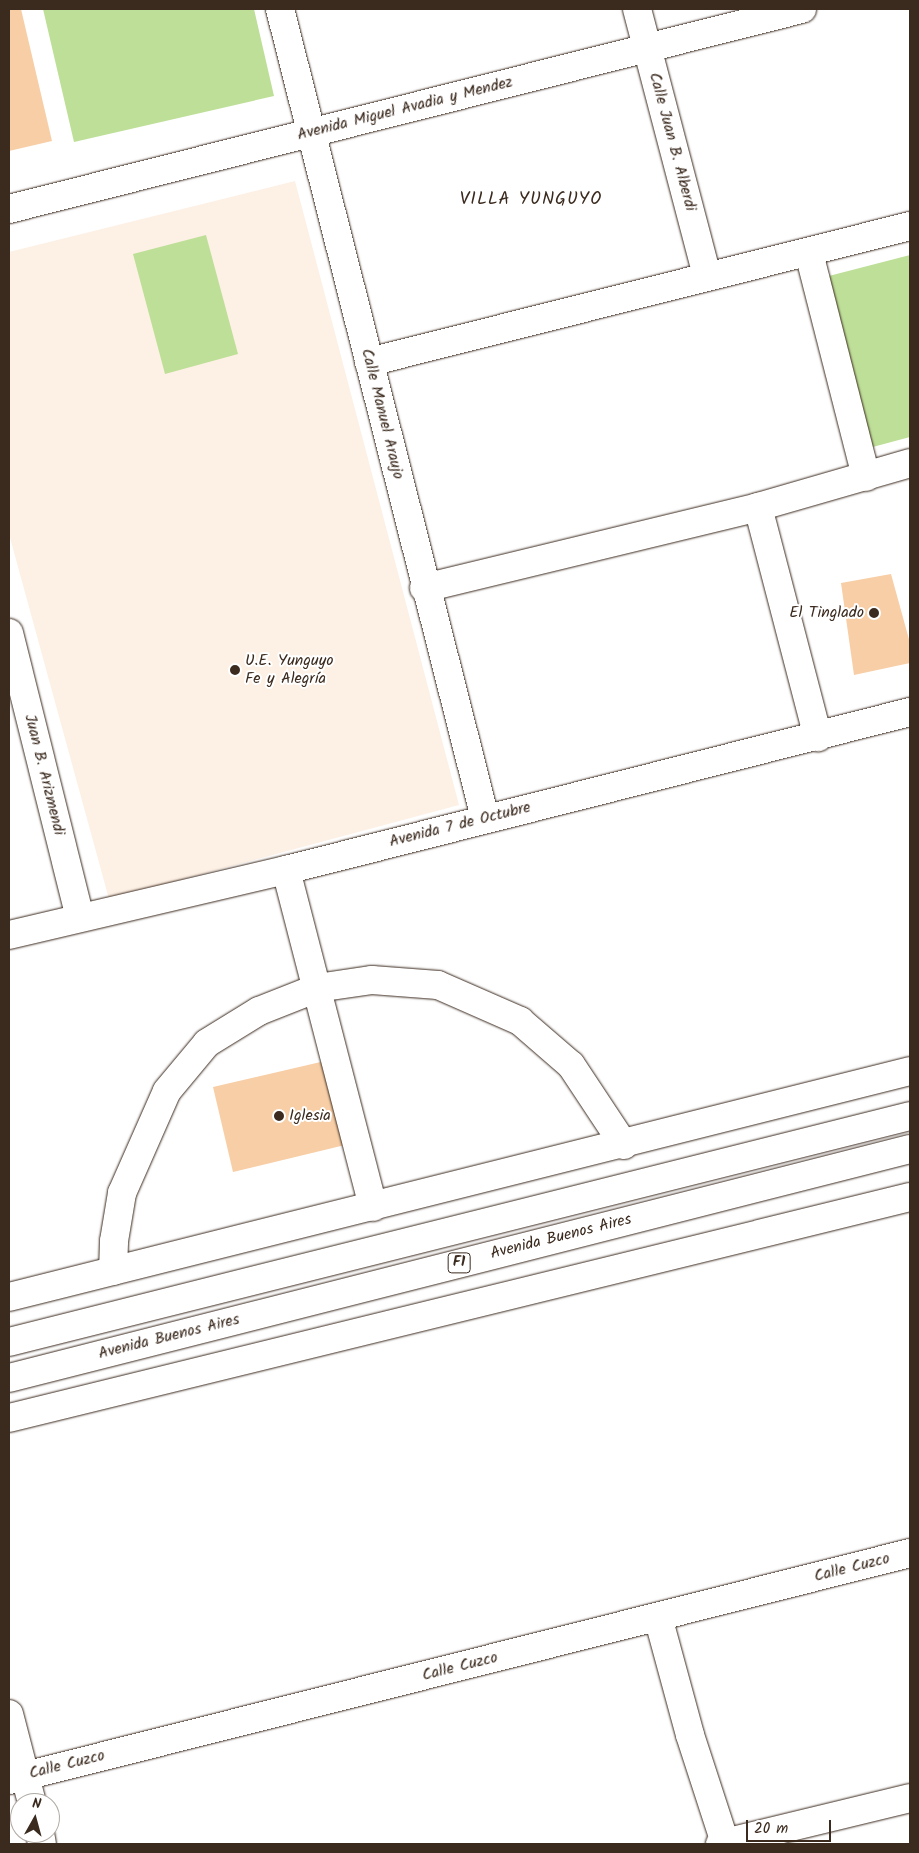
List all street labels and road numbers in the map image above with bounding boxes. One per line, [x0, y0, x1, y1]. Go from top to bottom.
street label: Calle Juan B. Alberdi [644, 70, 700, 214]
street label: Avenida Miguel Avadia y Mendez [295, 73, 515, 145]
street label: Calle Manuel Araujo [356, 347, 408, 481]
street label: Juan B. Arizmendi [20, 712, 68, 838]
street label: Avenida 7 de Octubre [387, 798, 533, 852]
street label: Avenida Buenos Aires [488, 1210, 634, 1264]
road number: F1 [446, 1250, 472, 1276]
street label: Avenida Buenos Aires [96, 1310, 242, 1364]
street label: Calle Cuzco [812, 1549, 892, 1587]
street label: Calle Cuzco [420, 1648, 500, 1686]
street label: Calle Cuzco [27, 1746, 107, 1784]

